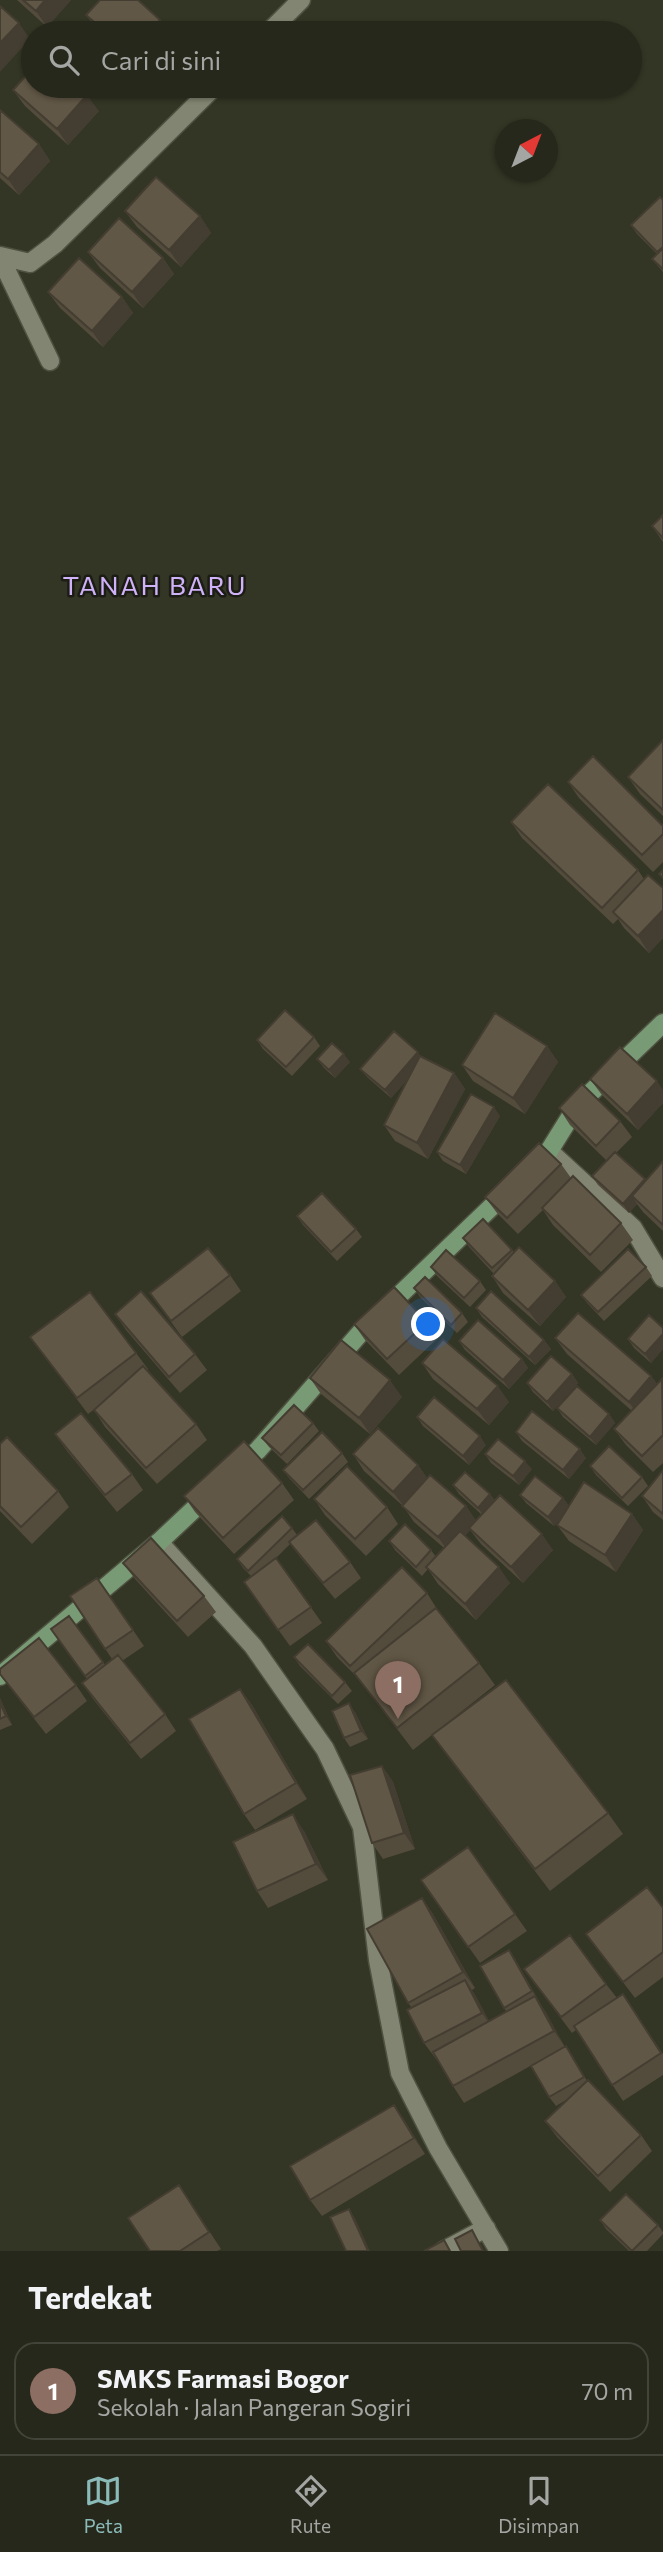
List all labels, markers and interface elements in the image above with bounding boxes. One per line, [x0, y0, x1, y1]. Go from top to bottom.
search box [21, 21, 642, 98]
icon: search [45, 41, 83, 79]
text: Cari di sini [101, 44, 221, 75]
north arrow [495, 119, 558, 182]
district label: TANAH BARU [63, 569, 247, 600]
your location [411, 1307, 445, 1341]
pin: 1 [375, 1661, 421, 1719]
text: Terdekat [28, 2278, 152, 2315]
text: SMKS Farmasi Bogor [97, 2362, 349, 2393]
text: 1 [48, 2377, 58, 2405]
text: 70 m [581, 2377, 633, 2405]
text: Sekolah · Jalan Pangeran Sogiri [97, 2393, 411, 2421]
tab: Peta [84, 2472, 123, 2537]
tab: Rute [290, 2472, 331, 2537]
tab: Disimpan [498, 2472, 579, 2537]

